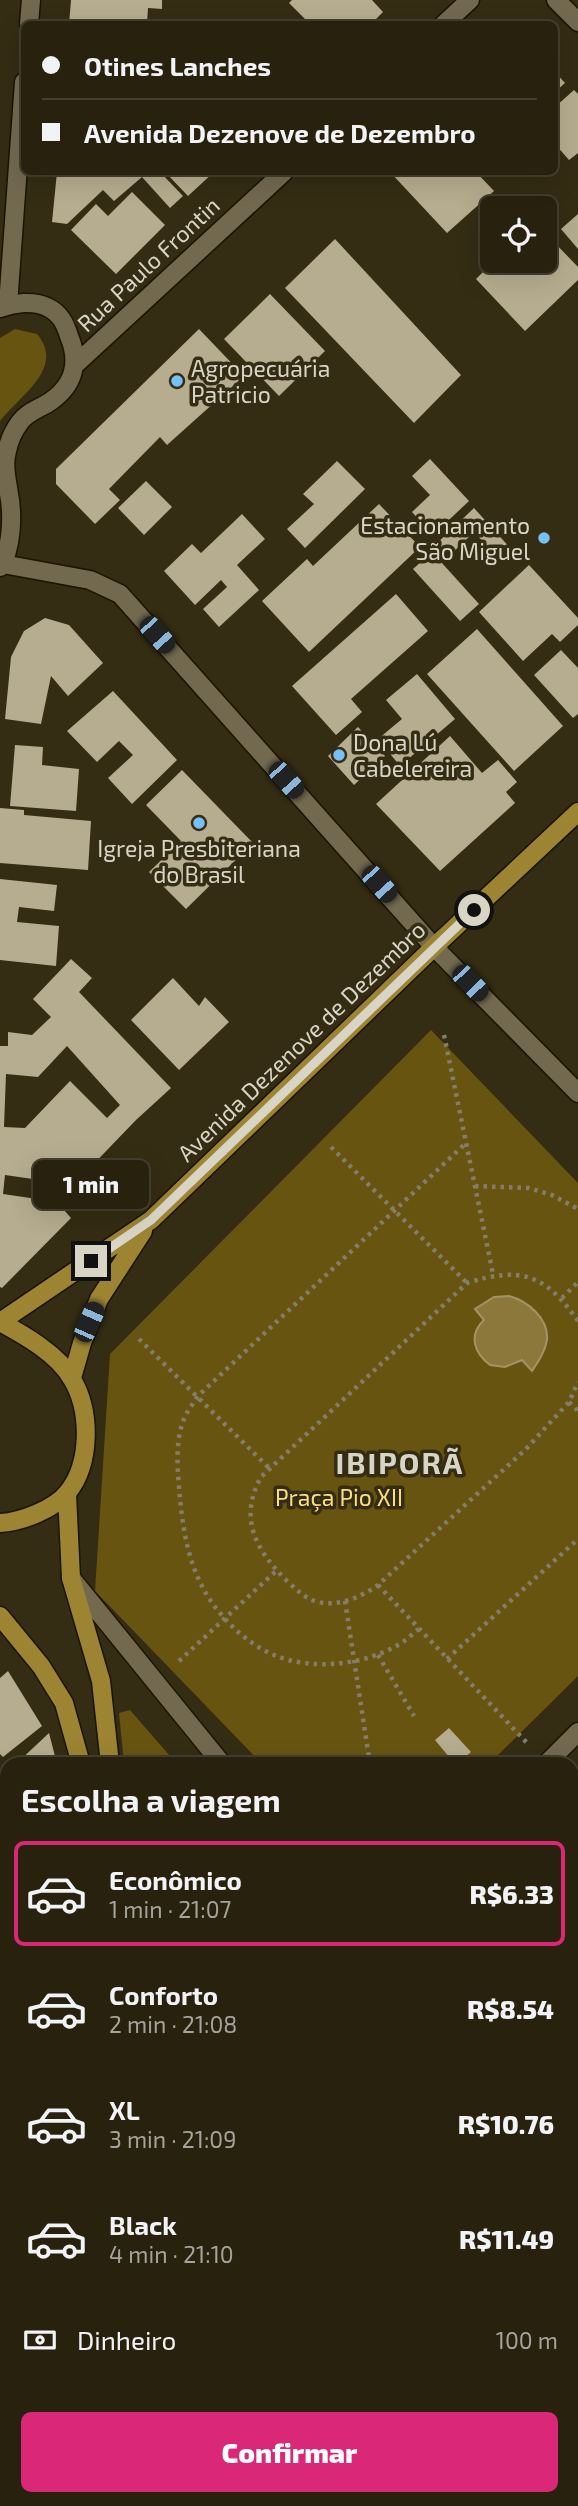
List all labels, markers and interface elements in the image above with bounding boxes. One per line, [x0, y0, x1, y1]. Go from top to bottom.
text: Otines Lanches [84, 50, 271, 81]
text: Avenida Dezenove de Dezembro [84, 117, 476, 148]
street label: Rua Paulo Frontin [71, 191, 225, 337]
map controls [480, 196, 557, 273]
button: locate [480, 196, 557, 273]
place label: Agropecuária Patricio [191, 354, 330, 408]
marker: Agropecuária Patricio [169, 373, 185, 389]
place label: Estacionamento São Miguel [360, 511, 530, 565]
marker: Estacionamento São Miguel [536, 530, 552, 546]
car [136, 612, 179, 658]
place label: Dona Lú Cabelereira [353, 728, 472, 782]
marker: Dona Lú Cabelereira [331, 747, 347, 763]
car [265, 757, 308, 803]
marker: Igreja Presbiteriana do Brasil [191, 815, 207, 831]
place label: Igreja Presbiteriana do Brasil [97, 834, 301, 888]
car [358, 861, 401, 907]
route start [458, 894, 490, 926]
street label: Avenida Dezenove de Dezembro [171, 915, 431, 1167]
car [448, 961, 493, 1005]
callout: 1 min [33, 1160, 149, 1208]
text: 1 min [63, 1170, 119, 1198]
route end [75, 1245, 107, 1277]
car [71, 1299, 108, 1345]
district label: IBIPORÃ [336, 1444, 464, 1480]
park label: Praça Pio XII [275, 1483, 403, 1512]
text: Escolha a viagem [21, 1780, 281, 1818]
icon: car [25, 1862, 88, 1925]
text: Econômico [109, 1864, 242, 1895]
text: R$6.33 [470, 1878, 554, 1909]
text: 1 min · 21:07 [109, 1895, 231, 1923]
icon: car [25, 1977, 88, 2040]
text: Conforto [109, 1979, 218, 2010]
text: R$8.54 [467, 1993, 554, 2024]
text: 2 min · 21:08 [109, 2010, 237, 2038]
icon: car [25, 2092, 88, 2155]
text: XL [109, 2094, 140, 2125]
text: R$10.76 [458, 2108, 554, 2139]
text: 3 min · 21:09 [109, 2125, 236, 2153]
icon: car [25, 2207, 88, 2270]
text: Black [109, 2209, 177, 2240]
text: R$11.49 [459, 2223, 554, 2254]
text: 4 min · 21:10 [109, 2240, 234, 2268]
icon: cash [21, 2321, 59, 2359]
text: Dinheiro [77, 2324, 176, 2355]
text: 100 m [496, 2326, 558, 2354]
button: Confirmar [21, 2412, 558, 2492]

